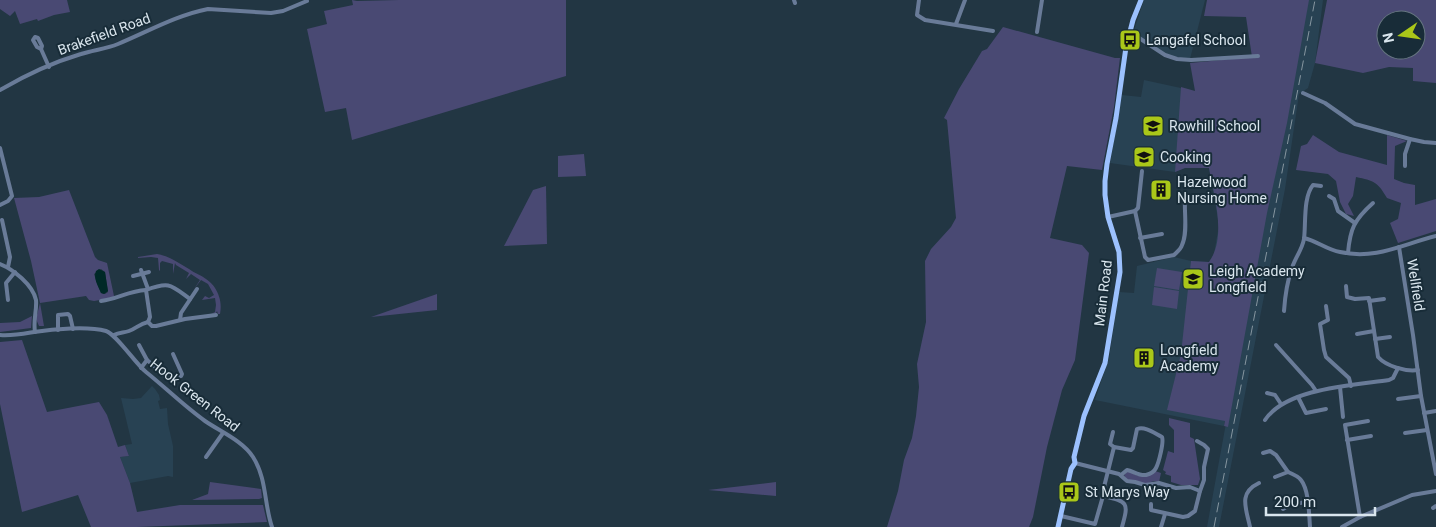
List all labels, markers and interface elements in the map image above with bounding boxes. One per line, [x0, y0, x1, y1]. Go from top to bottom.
street label: Brakefield Road [56, 10, 152, 58]
north arrow [1376, 10, 1426, 60]
bus stop icon: Langafel School [1118, 28, 1142, 52]
text: N [1379, 31, 1397, 45]
place label: Langafel School [1146, 32, 1246, 48]
school or university icon: Rowhill School [1141, 114, 1165, 138]
place label: Rowhill School [1169, 118, 1260, 134]
school or university icon: Cooking [1132, 145, 1156, 169]
place label: Cooking [1160, 149, 1211, 165]
place label: Hazelwood Nursing Home [1177, 174, 1267, 206]
building icon: Hazelwood Nursing Home [1149, 178, 1173, 202]
street label: Wellfield [1404, 258, 1428, 312]
street label: Main Road [1091, 259, 1115, 327]
place label: Leigh Academy Longfield [1209, 263, 1305, 295]
school or university icon: Leigh Academy Longfield [1181, 267, 1205, 291]
place label: Longfield Academy [1160, 342, 1219, 374]
building icon: Longfield Academy [1132, 346, 1156, 370]
street label: Hook Green Road [147, 355, 243, 435]
bus stop icon: St Marys Way [1057, 480, 1081, 504]
place label: St Marys Way [1085, 484, 1170, 500]
scale bar [1266, 484, 1375, 516]
text: 200 m [1274, 493, 1316, 511]

